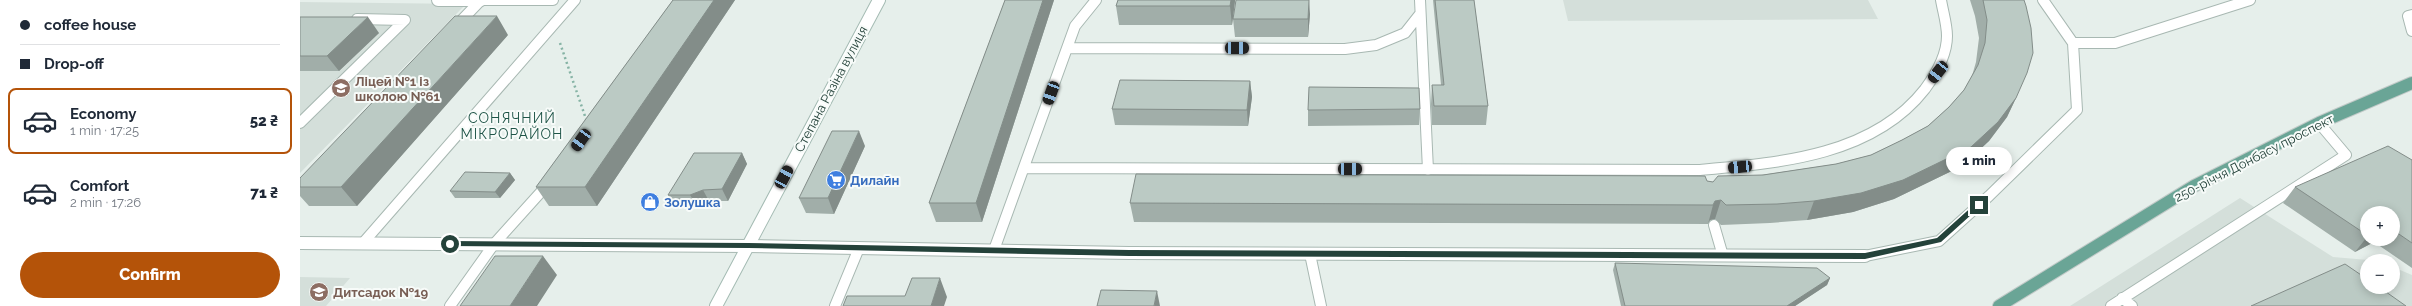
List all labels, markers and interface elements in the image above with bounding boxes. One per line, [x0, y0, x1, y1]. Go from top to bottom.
text: coffee house [44, 16, 136, 34]
street label: Степана Разіна вулиця [791, 23, 871, 155]
car [1225, 42, 1249, 54]
text: Drop-off [44, 55, 104, 73]
car [1926, 59, 1950, 85]
place label: Ліцей №1 із школою №61 [355, 74, 440, 104]
school or university icon: Ліцей №1 із школою №61 [330, 77, 352, 99]
car [1041, 80, 1061, 106]
icon: car [22, 103, 58, 139]
text: Economy [70, 105, 137, 123]
district label: СОНЯЧНИЙ МІКРОРАЙОН [461, 109, 563, 142]
street label: 250-річчя Донбасу проспект [2172, 111, 2336, 205]
text: 52 ₴ [250, 112, 278, 130]
text: 1 min · 17:25 [70, 123, 139, 138]
car [569, 127, 593, 153]
callout: 1 min [1946, 147, 2012, 175]
text: 1 min [1962, 153, 1996, 168]
car [1728, 160, 1752, 174]
car [1338, 163, 1362, 175]
car [773, 164, 795, 190]
supermarket icon: Дилайн [825, 169, 847, 191]
place label: Дилайн [850, 173, 899, 188]
icon: car [22, 175, 58, 211]
text: Comfort [70, 177, 129, 195]
text: 71 ₴ [250, 184, 278, 202]
shop icon: Золушка [639, 191, 661, 213]
text: 2 min · 17:26 [70, 195, 141, 210]
place label: Золушка [664, 195, 721, 210]
route end [1970, 196, 1988, 214]
map controls [2360, 206, 2400, 294]
button: + [2360, 206, 2400, 246]
route start [441, 235, 459, 253]
button: Confirm [20, 252, 280, 298]
button: − [2360, 254, 2400, 294]
school or university icon: Дитсадок №19 [308, 281, 330, 303]
place label: Дитсадок №19 [333, 285, 429, 300]

